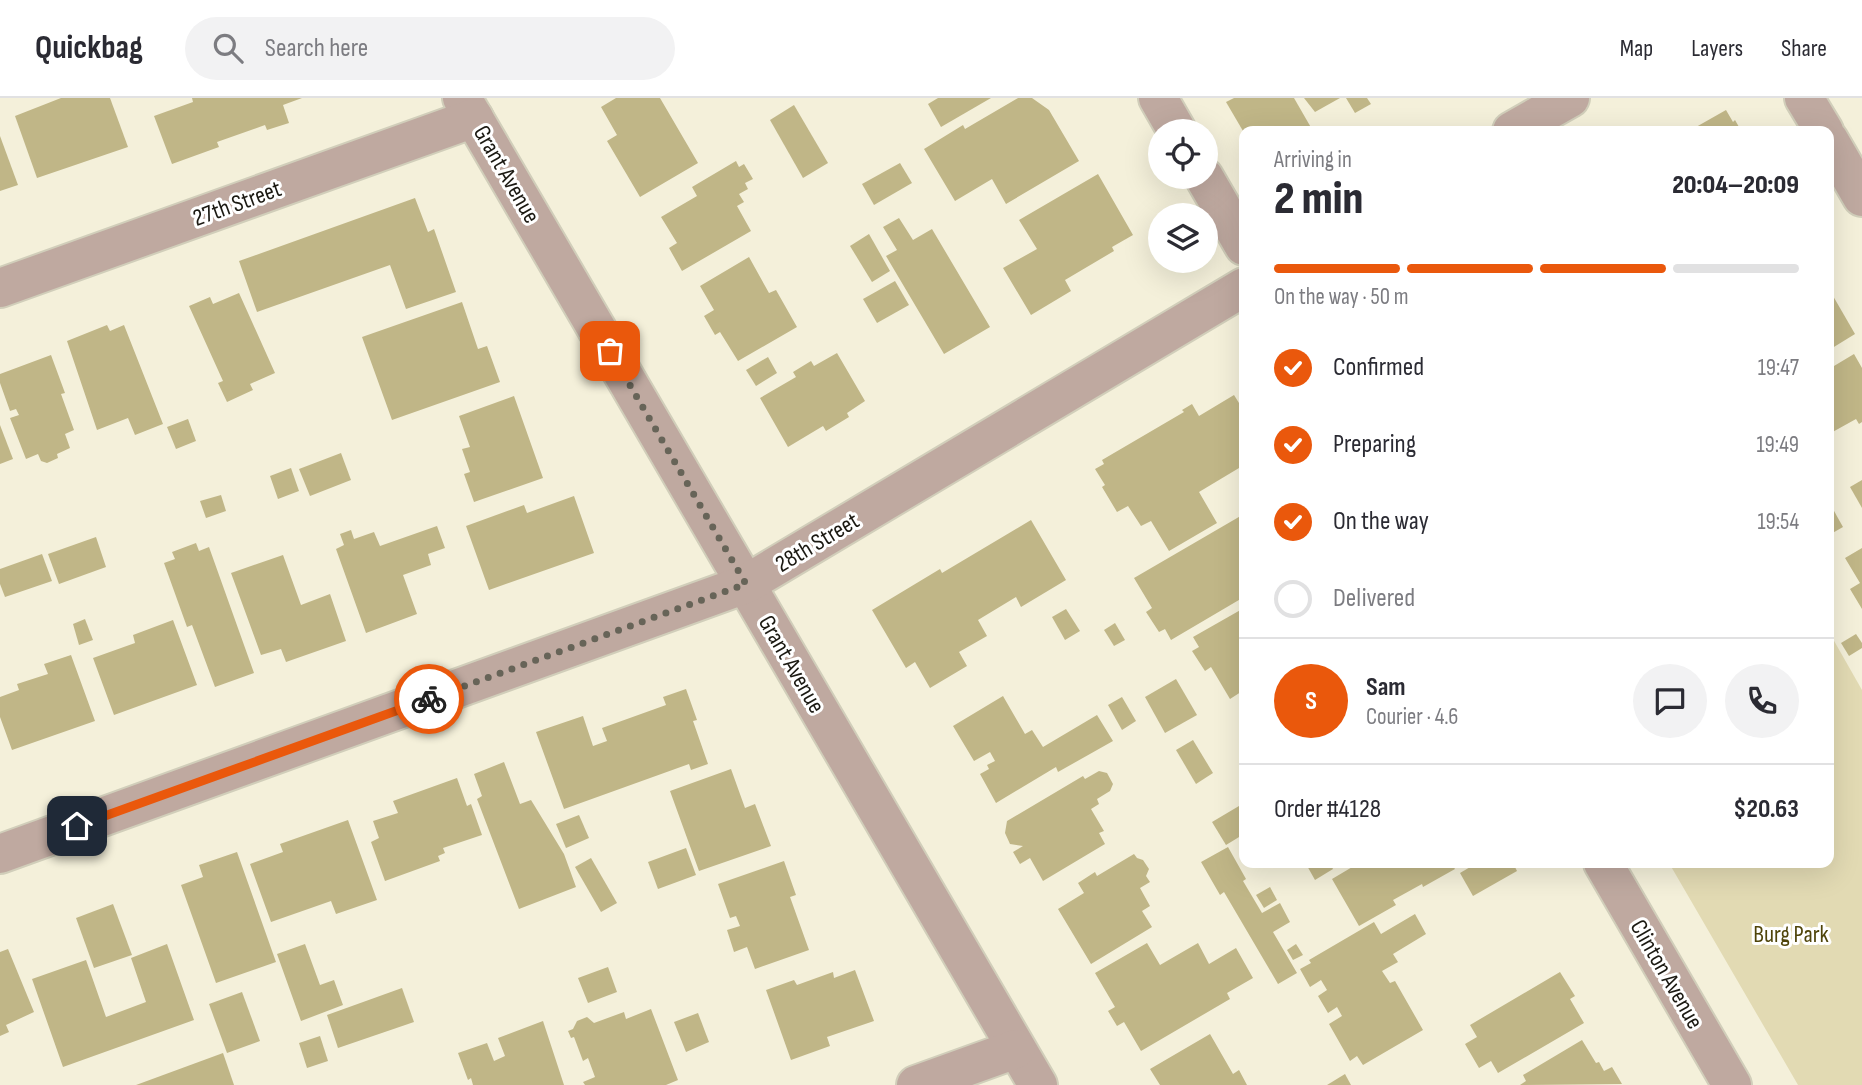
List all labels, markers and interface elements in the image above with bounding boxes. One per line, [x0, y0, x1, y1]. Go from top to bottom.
search box [185, 17, 675, 80]
text: Quickbag [35, 28, 143, 68]
icon: search [209, 29, 247, 67]
text: Search here [265, 33, 368, 64]
text: Map [1620, 34, 1653, 63]
text: Layers [1691, 34, 1743, 63]
text: Share [1781, 34, 1827, 63]
map controls [1148, 119, 1218, 273]
button: locate [1148, 119, 1218, 189]
street label: Grant Avenue [467, 120, 546, 228]
text: Arriving in [1274, 146, 1352, 174]
text: 20:04–20:09 [1672, 170, 1799, 201]
text: 2 min [1274, 172, 1363, 227]
street label: 27th Street [189, 174, 285, 233]
button: layers [1148, 203, 1218, 273]
text: On the way · 50 m [1274, 283, 1408, 311]
pin [580, 321, 640, 381]
icon: bag [591, 332, 629, 370]
icon: check [1274, 349, 1312, 387]
text: Confirmed [1333, 352, 1424, 383]
text: 19:47 [1758, 354, 1799, 382]
icon: check [1274, 426, 1312, 464]
text: Preparing [1333, 429, 1416, 460]
text: 19:49 [1757, 431, 1799, 459]
icon: check [1274, 503, 1312, 541]
street label: 28th Street [770, 506, 864, 579]
text: On the way [1333, 506, 1429, 537]
text: 19:54 [1758, 508, 1799, 536]
text: Delivered [1333, 583, 1415, 614]
street label: Grant Avenue [752, 610, 831, 718]
courier [394, 664, 464, 734]
button: chat [1633, 664, 1707, 738]
button: phone [1725, 664, 1799, 738]
text: Sam [1366, 672, 1406, 703]
icon: bike [410, 680, 448, 718]
text: S [1305, 686, 1317, 717]
text: Courier · 4.6 [1366, 703, 1458, 731]
text: Order #4128 [1274, 794, 1381, 825]
text: $20.63 [1733, 794, 1799, 825]
pin [47, 796, 107, 856]
icon: home [58, 807, 96, 845]
street label: Clinton Avenue [1624, 914, 1709, 1034]
park label: Burg Park [1753, 920, 1829, 949]

